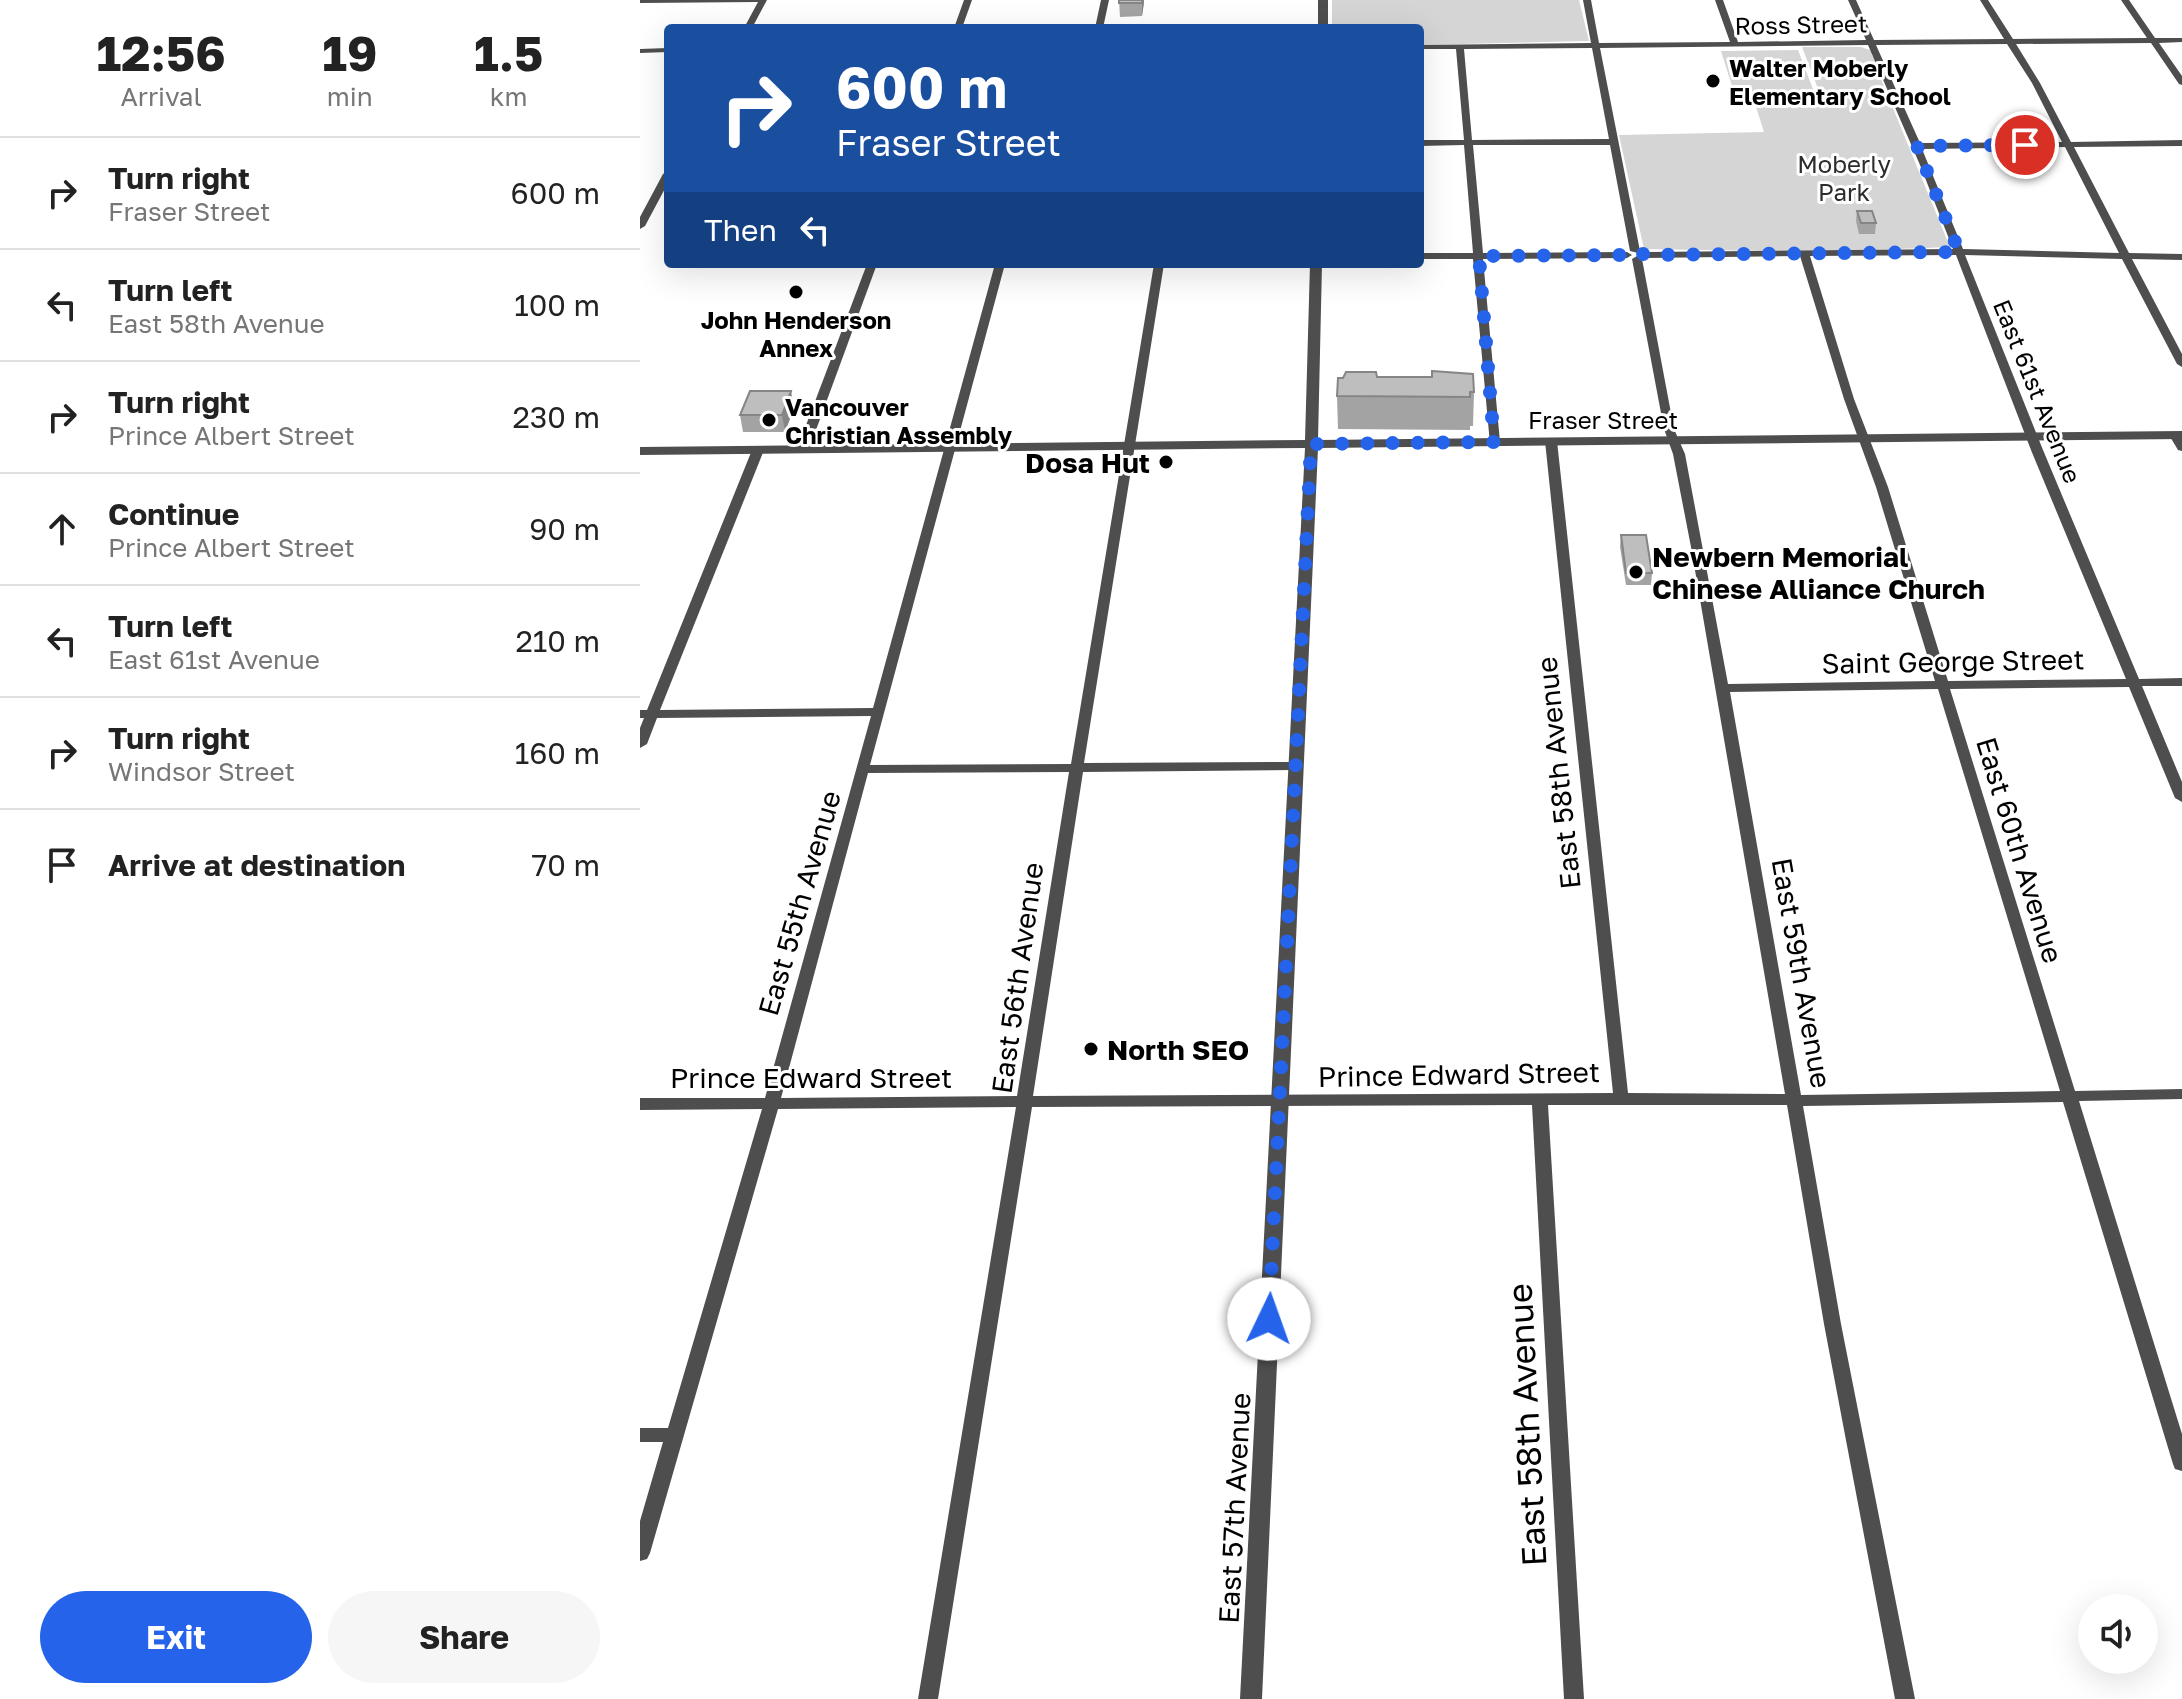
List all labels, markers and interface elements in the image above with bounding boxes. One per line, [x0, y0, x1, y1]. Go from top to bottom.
street label: Ross Street [1734, 8, 1868, 40]
text: 12:56 [97, 24, 226, 82]
text: 19 [322, 24, 377, 82]
text: 1.5 [474, 24, 543, 82]
text: 600 m [836, 53, 1007, 120]
place label: Walter Moberly Elementary School [1729, 53, 1951, 110]
icon: right [704, 56, 808, 160]
marker: Walter Moberly Elementary School [1704, 72, 1722, 90]
text: Arrival [120, 81, 202, 112]
text: min [327, 81, 373, 112]
text: km [490, 81, 528, 112]
pin [1991, 111, 2059, 179]
text: Fraser Street [836, 121, 1061, 164]
icon: arrive [2003, 123, 2047, 167]
park label: Moberly Park [1797, 149, 1891, 206]
text: Turn right [108, 160, 250, 196]
icon: right [40, 171, 84, 215]
text: 600 m [511, 175, 600, 211]
text: Fraser Street [108, 196, 271, 227]
icon: left [793, 208, 837, 252]
text: Then [704, 212, 777, 248]
text: Turn left [108, 272, 233, 308]
icon: left [40, 283, 84, 327]
marker: John Henderson Annex [787, 283, 805, 301]
text: 100 m [514, 287, 600, 323]
street label: East 61st Avenue [1988, 295, 2088, 487]
place label: John Henderson Annex [701, 305, 891, 362]
text: East 58th Avenue [108, 308, 325, 339]
text: Turn right [108, 384, 250, 420]
place label: Vancouver Christian Assembly [785, 392, 1013, 449]
icon: right [40, 395, 84, 439]
text: 230 m [512, 399, 600, 435]
street label: Fraser Street [1528, 405, 1678, 434]
marker: Vancouver Christian Assembly [760, 411, 778, 429]
text: Prince Albert Street [108, 420, 355, 451]
place label: Dosa Hut [1025, 446, 1150, 479]
marker: Dosa Hut [1157, 453, 1175, 471]
text: Continue [108, 496, 239, 532]
icon: ahead [40, 507, 84, 551]
text: 90 m [529, 511, 600, 547]
text: Prince Albert Street [108, 532, 355, 563]
place label: Newbern Memorial Chinese Alliance Church [1652, 540, 1985, 605]
marker: Newbern Memorial Chinese Alliance Church [1627, 563, 1645, 581]
text: Turn left [108, 608, 233, 644]
icon: left [40, 619, 84, 663]
text: 210 m [515, 623, 600, 659]
street label: Saint George Street [1821, 642, 2085, 680]
text: East 61st Avenue [108, 644, 320, 675]
street label: East 58th Avenue [1529, 655, 1587, 891]
text: Turn right [108, 720, 250, 756]
icon: right [40, 731, 84, 775]
street label: East 60th Avenue [1970, 733, 2070, 967]
text: 160 m [515, 735, 600, 771]
text: Windsor Street [108, 756, 295, 787]
street label: East 55th Avenue [751, 787, 847, 1019]
icon: arrive [40, 843, 84, 887]
text: Arrive at destination [108, 847, 405, 883]
text: 70 m [531, 847, 600, 883]
street label: East 59th Avenue [1766, 855, 1838, 1091]
street label: East 56th Avenue [984, 860, 1050, 1096]
place label: North SEO [1107, 1033, 1249, 1066]
marker: North SEO [1082, 1040, 1100, 1058]
street label: Prince Edward Street [1318, 1055, 1600, 1093]
street label: Prince Edward Street [670, 1061, 952, 1094]
position arrow [1227, 1277, 1311, 1361]
street label: East 58th Avenue [1499, 1283, 1553, 1567]
street label: East 57th Avenue [1211, 1392, 1257, 1624]
button: Exit [40, 1591, 312, 1683]
button: Share [328, 1591, 600, 1683]
map controls [2078, 1594, 2158, 1674]
button: sound [2078, 1594, 2158, 1674]

